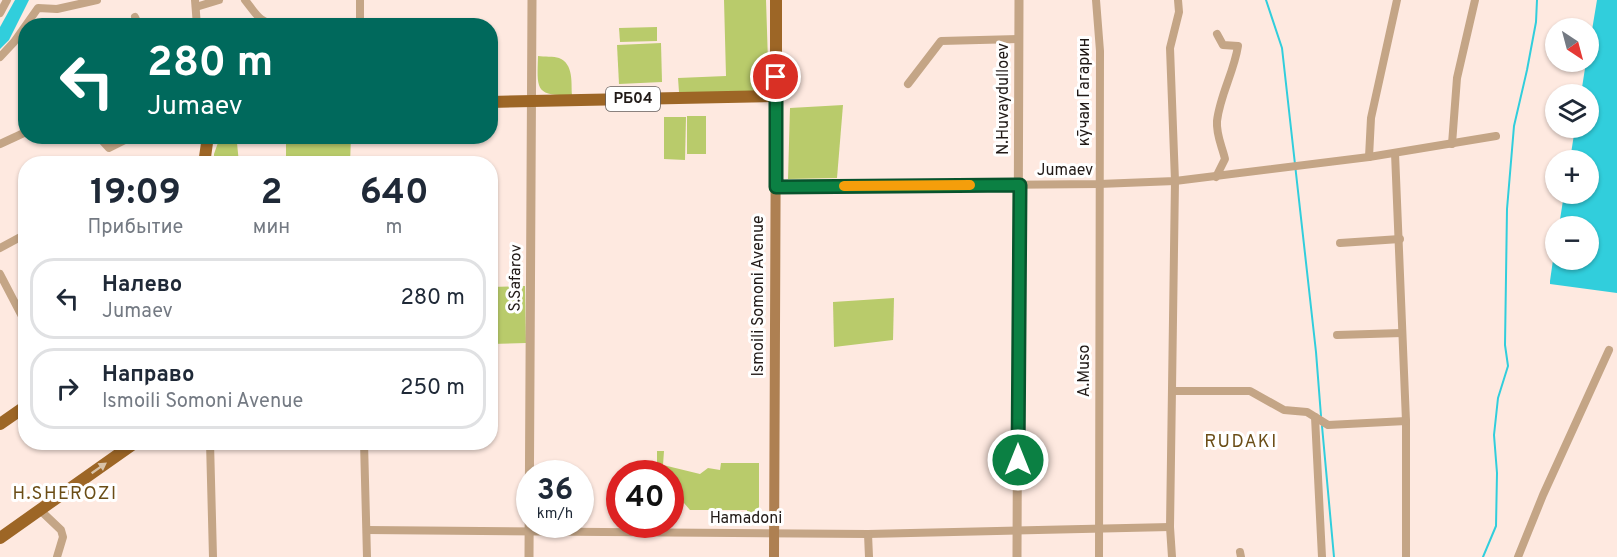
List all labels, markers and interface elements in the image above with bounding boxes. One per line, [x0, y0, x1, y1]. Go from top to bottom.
north arrow [1545, 18, 1599, 72]
map controls [1545, 18, 1599, 270]
text: 280 m [147, 38, 273, 91]
street label: кӯчаи Гагарин [1075, 38, 1095, 146]
icon: left [48, 42, 126, 120]
street label: N.Huvaydulloev [994, 43, 1014, 155]
pin [750, 51, 801, 102]
icon: arrive [759, 60, 792, 93]
button: layers [1545, 84, 1599, 138]
road number: РБ04 [606, 87, 660, 111]
text: Jumaev [147, 90, 243, 124]
button: + [1545, 150, 1599, 204]
street label: Jumaev [1037, 161, 1093, 181]
text: 19:09 [90, 171, 181, 217]
text: 2 [261, 171, 283, 217]
text: 640 [360, 171, 429, 217]
text: Прибытие [87, 215, 183, 241]
text: мин [253, 215, 290, 241]
text: m [386, 215, 403, 241]
street label: Ismoili Somoni Avenue [749, 216, 769, 376]
button: − [1545, 216, 1599, 270]
street label: S.Safarov [505, 244, 527, 312]
text: Налево [102, 272, 182, 299]
icon: left [51, 282, 84, 315]
text: 280 m [400, 285, 465, 312]
text: Jumaev [102, 299, 173, 325]
street label: A.Muso [1075, 345, 1095, 397]
text: Направо [102, 362, 194, 389]
icon: right [51, 372, 84, 405]
text: 250 m [400, 375, 465, 402]
text: Ismoili Somoni Avenue [102, 389, 303, 415]
position arrow [986, 428, 1050, 492]
district label: RUDAKI [1204, 431, 1278, 454]
speed limit sign: 40 [606, 460, 684, 538]
one-way arrow [91, 462, 107, 474]
text: 36 [537, 473, 573, 510]
district label: H.SHEROZI [12, 483, 118, 506]
text: km/h [537, 505, 573, 524]
street label: Hamadoni [710, 509, 782, 529]

